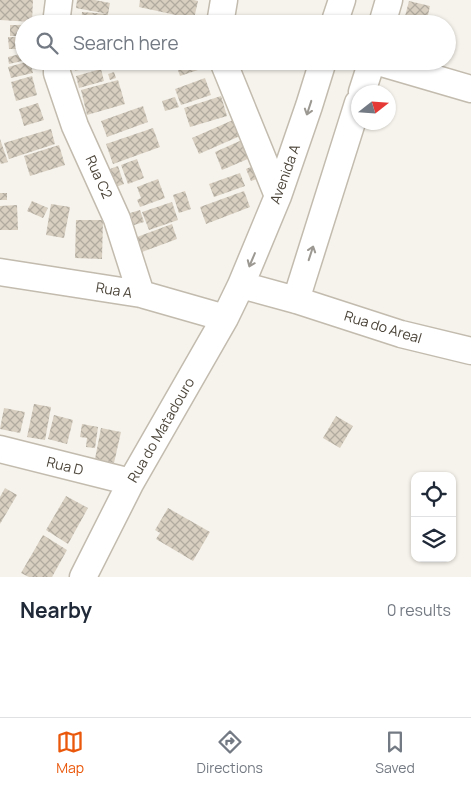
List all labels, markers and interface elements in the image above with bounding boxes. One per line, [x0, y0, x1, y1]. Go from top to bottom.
search box [15, 15, 456, 70]
icon: search [33, 29, 61, 57]
text: Search here [73, 30, 179, 56]
north arrow [351, 85, 396, 130]
one-way arrow [303, 100, 313, 116]
street label: Avenida A [265, 141, 304, 206]
street label: Rua C2 [81, 152, 117, 202]
one-way arrow [306, 246, 316, 262]
one-way arrow [246, 252, 256, 267]
street label: Rua A [95, 277, 134, 302]
street label: Rua do Areal [342, 306, 424, 347]
street label: Rua do Matadouro [123, 374, 198, 486]
street label: Rua D [45, 452, 85, 479]
map controls [411, 472, 456, 562]
button: locate [411, 472, 456, 517]
button: layers [411, 517, 456, 562]
text: Nearby [20, 596, 92, 624]
text: 0 results [387, 599, 451, 621]
tab: Map [56, 728, 84, 777]
tab: Directions [197, 728, 263, 777]
tab: Saved [375, 728, 415, 777]

